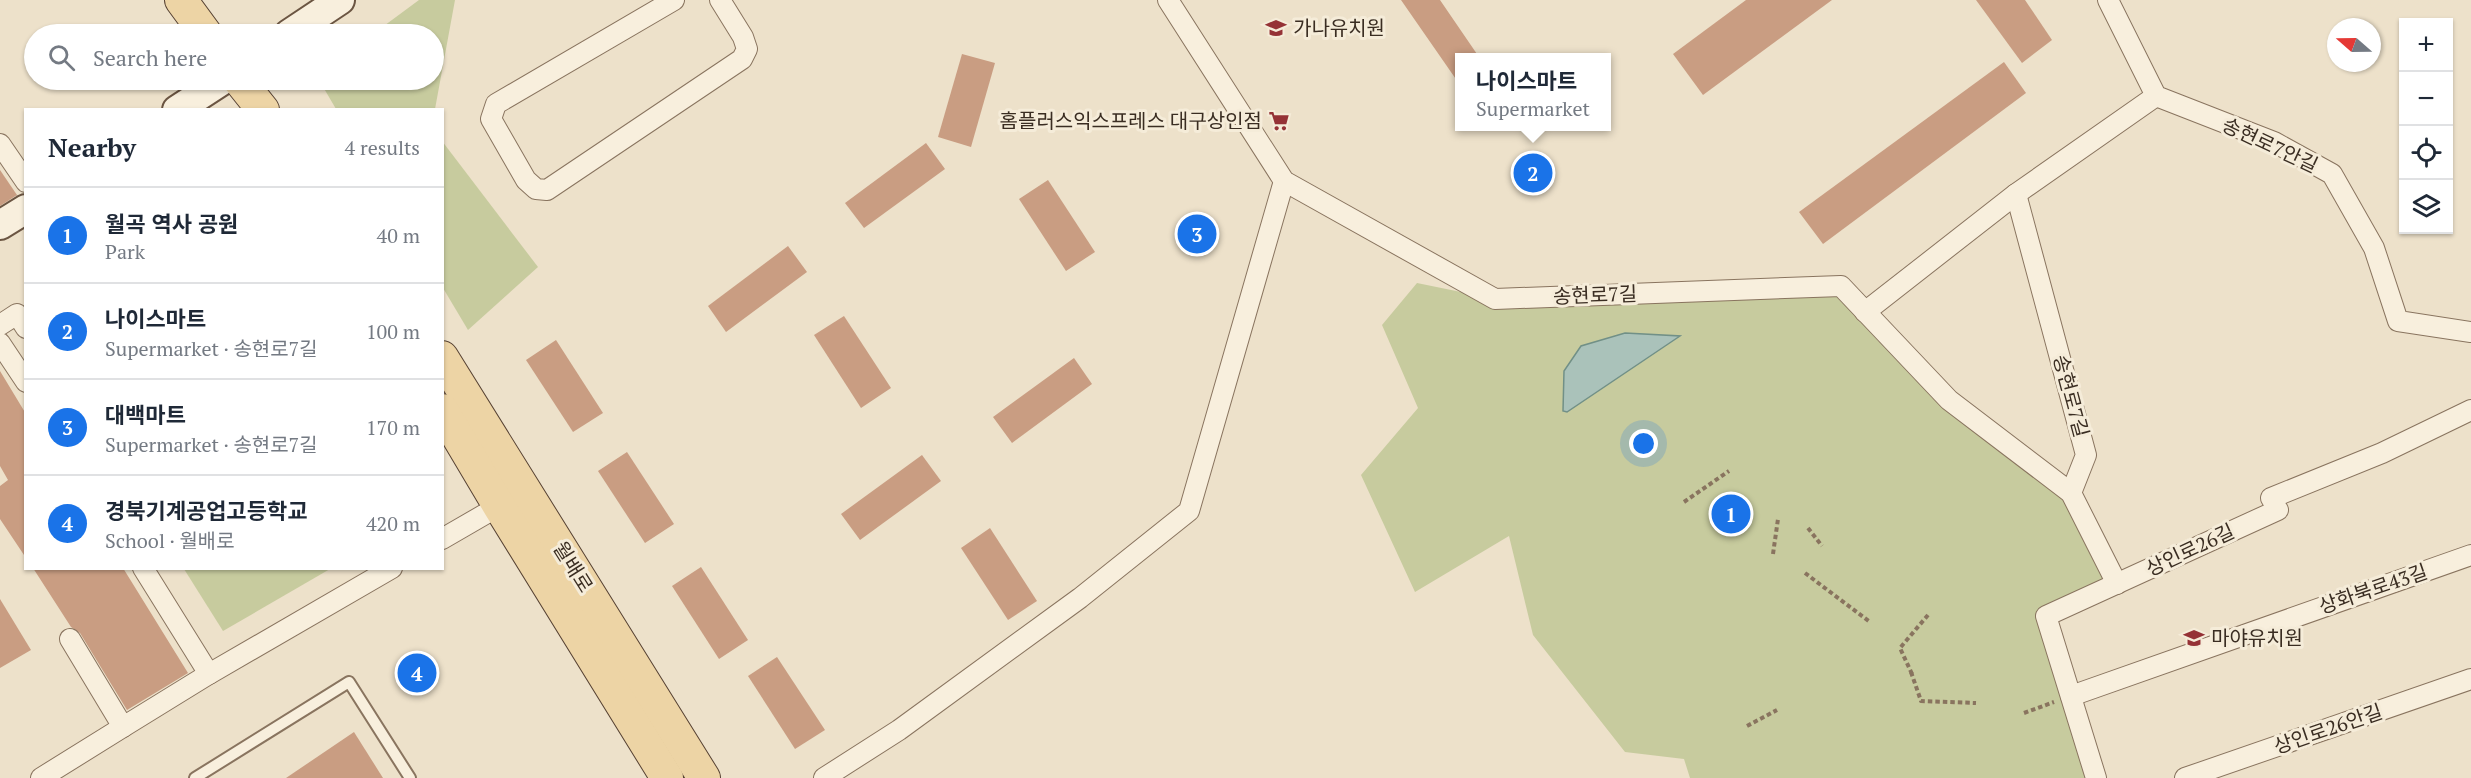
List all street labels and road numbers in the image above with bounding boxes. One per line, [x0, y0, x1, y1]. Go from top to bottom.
street label: 송현로7안길 [2218, 111, 2322, 178]
street label: 송현로7길 [1552, 280, 1638, 309]
street label: 송현로7길 [2048, 352, 2095, 440]
street label: 상인로26길 [2141, 517, 2239, 582]
street label: 월배로 [547, 536, 599, 597]
street label: 상화북로43길 [2315, 557, 2431, 620]
street label: 상인로26안길 [2270, 697, 2386, 760]

